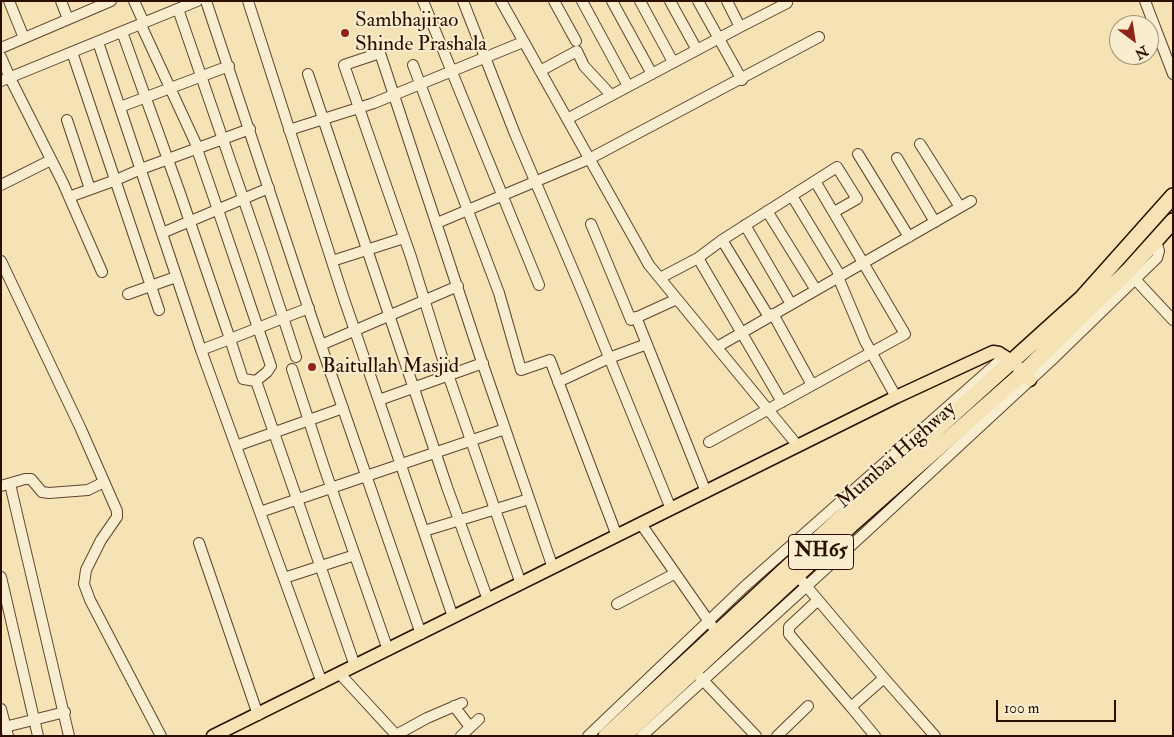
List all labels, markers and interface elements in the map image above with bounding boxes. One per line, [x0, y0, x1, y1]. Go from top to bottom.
place label: Sambhajirao Shinde Prashala [355, 8, 487, 58]
north arrow [1109, 15, 1159, 65]
marker: Sambhajirao Shinde Prashala [339, 27, 351, 39]
text: N [1132, 42, 1151, 63]
place label: Baitullah Masjid [322, 354, 459, 380]
marker: Baitullah Masjid [306, 361, 318, 373]
street label: Mumbai Highway [832, 397, 962, 515]
road number: NH65 [788, 534, 854, 570]
scale bar [999, 690, 1119, 722]
text: 100 m [1004, 699, 1039, 718]

